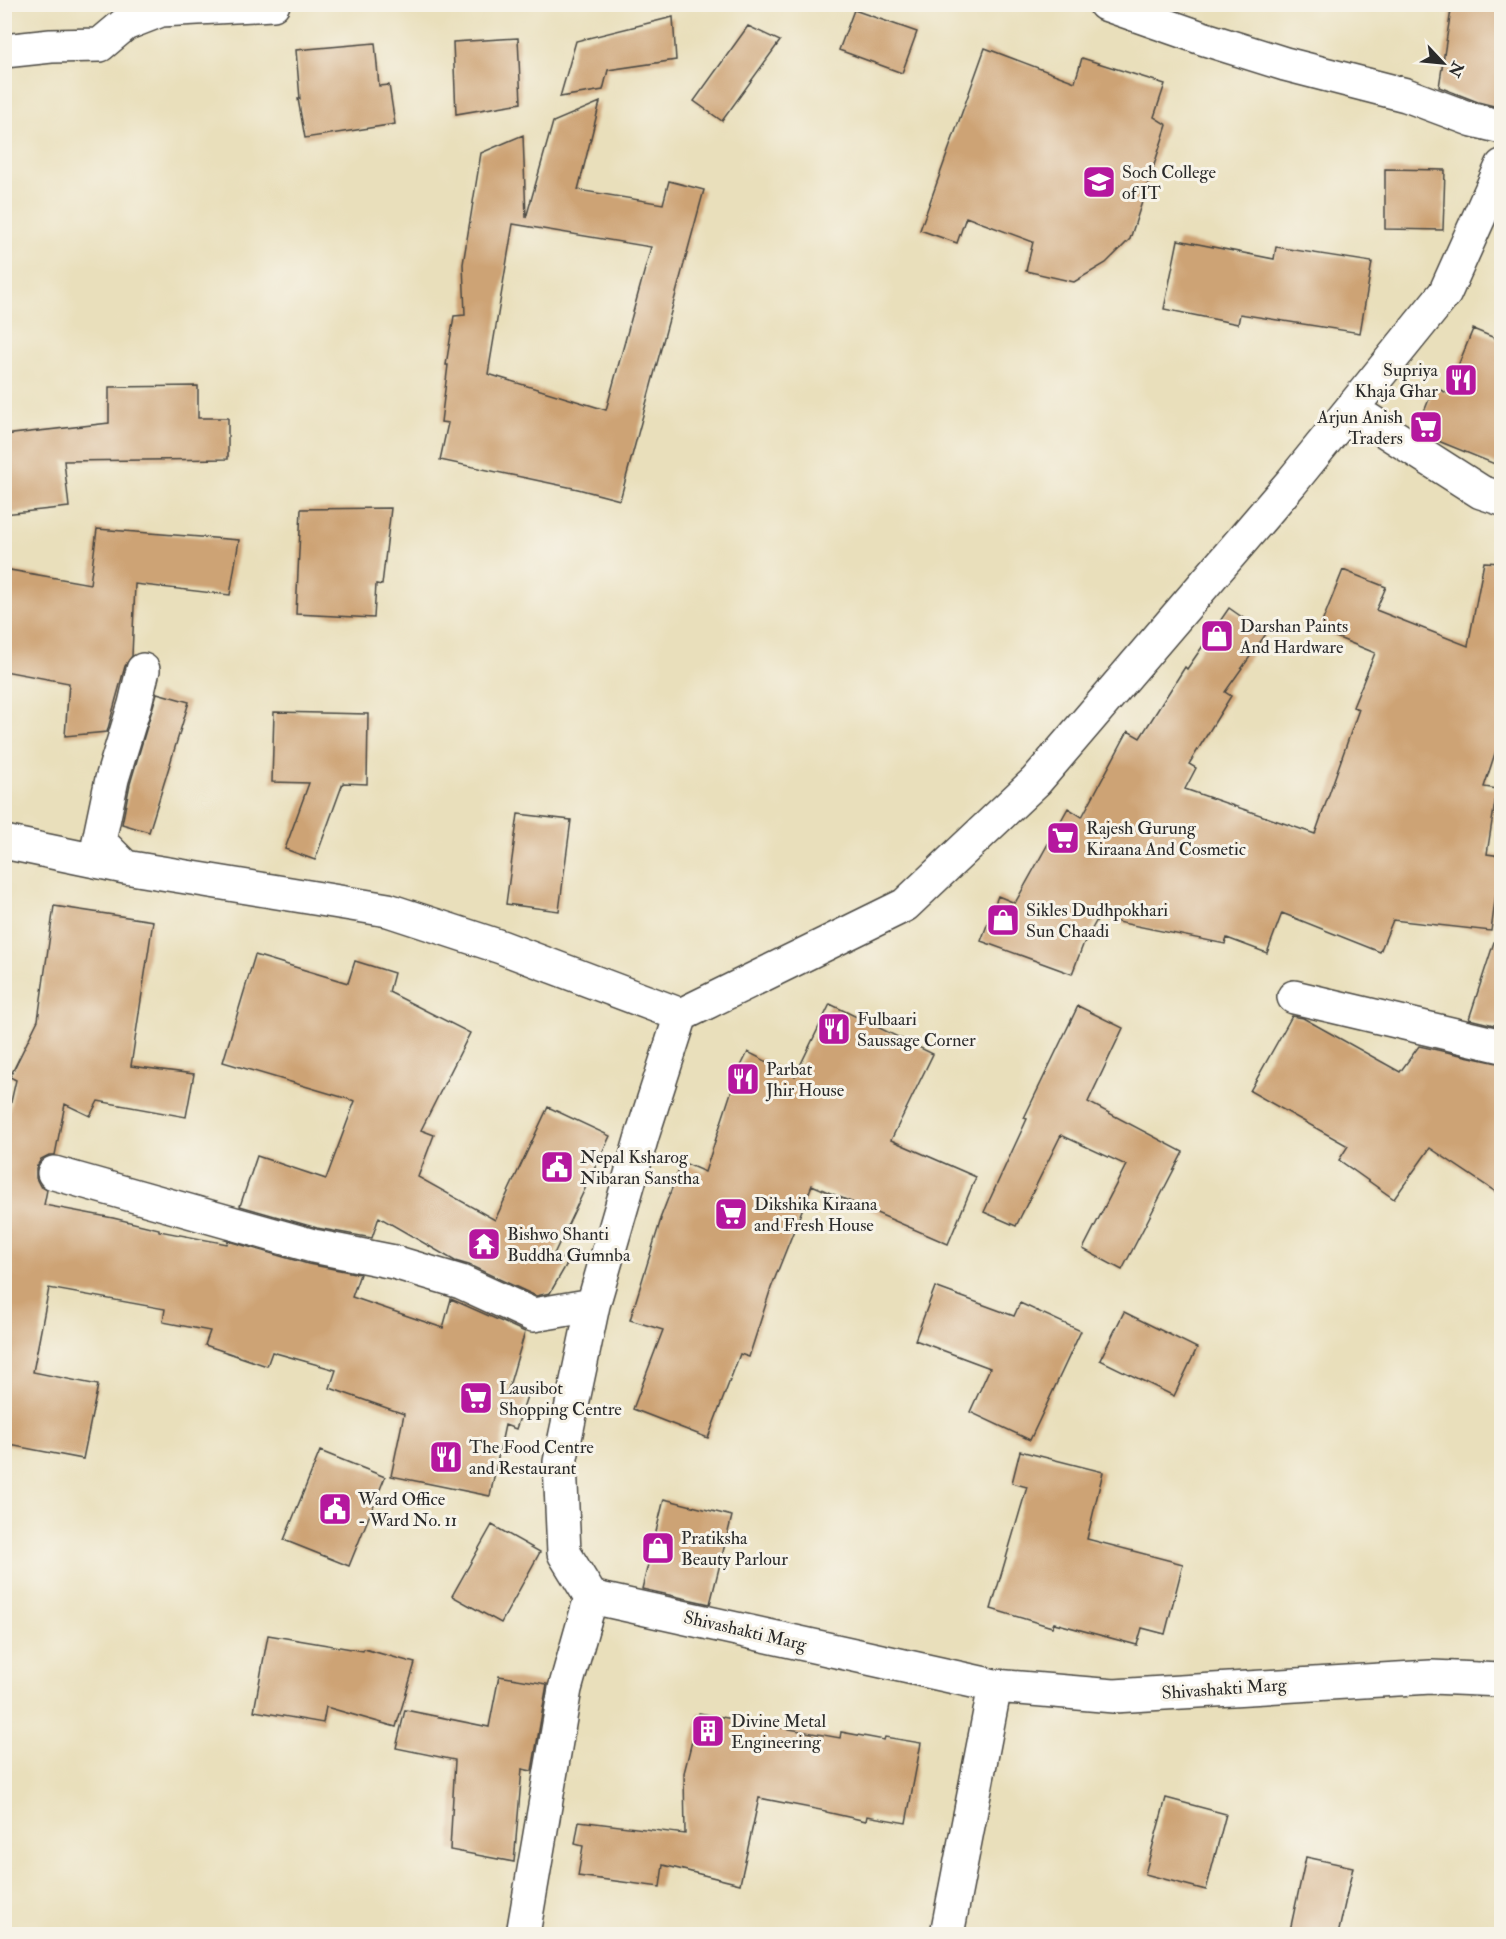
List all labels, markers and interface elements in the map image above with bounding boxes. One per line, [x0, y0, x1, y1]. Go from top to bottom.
north arrow [1413, 33, 1473, 93]
text: N [1443, 57, 1468, 81]
place label: Soch College of IT [1122, 161, 1216, 205]
school or university icon: Soch College of IT [1081, 164, 1117, 200]
place label: Supriya Khaja Ghar [1355, 359, 1439, 403]
restaurant icon: Supriya Khaja Ghar [1443, 362, 1479, 398]
place label: Arjun Anish Traders [1316, 406, 1404, 450]
supermarket icon: Arjun Anish Traders [1408, 409, 1444, 445]
place label: Darshan Paints And Hardware [1239, 615, 1348, 659]
shop icon: Darshan Paints And Hardware [1199, 618, 1235, 654]
place label: Rajesh Gurung Kiraana And Cosmetic [1086, 817, 1246, 861]
supermarket icon: Rajesh Gurung Kiraana And Cosmetic [1045, 820, 1081, 856]
place label: Sikles Dudhpokhari Sun Chaadi [1026, 899, 1168, 943]
shop icon: Sikles Dudhpokhari Sun Chaadi [985, 902, 1021, 938]
place label: Fulbaari Saussage Corner [857, 1008, 976, 1052]
restaurant icon: Fulbaari Saussage Corner [816, 1011, 852, 1047]
place label: Parbat Jhir House [765, 1058, 845, 1102]
restaurant icon: Parbat Jhir House [725, 1061, 761, 1097]
place label: Nepal Ksharog Nibaran Sanstha [580, 1146, 700, 1190]
public building icon: Nepal Ksharog Nibaran Sanstha [539, 1149, 575, 1185]
place label: Dikshika Kiraana and Fresh House [754, 1193, 878, 1237]
supermarket icon: Dikshika Kiraana and Fresh House [713, 1196, 749, 1232]
place label: Bishwo Shanti Buddha Gumnba [507, 1223, 631, 1267]
temple icon: Bishwo Shanti Buddha Gumnba [466, 1226, 502, 1262]
place label: Lausibot Shopping Centre [499, 1377, 622, 1421]
supermarket icon: Lausibot Shopping Centre [458, 1380, 494, 1416]
place label: The Food Centre and Restaurant [469, 1436, 594, 1480]
restaurant icon: The Food Centre and Restaurant [428, 1439, 464, 1475]
place label: Ward Office - Ward No. 11 [357, 1488, 457, 1532]
public building icon: Ward Office - Ward No. 11 [317, 1491, 353, 1527]
place label: Pratiksha Beauty Parlour [681, 1527, 788, 1571]
shop icon: Pratiksha Beauty Parlour [640, 1530, 676, 1566]
street label: Shivashakti Marg [681, 1606, 810, 1657]
street label: Shivashakti Marg [1161, 1673, 1288, 1705]
place label: Divine Metal Engineering [731, 1710, 826, 1754]
building icon: Divine Metal Engineering [690, 1713, 726, 1749]

